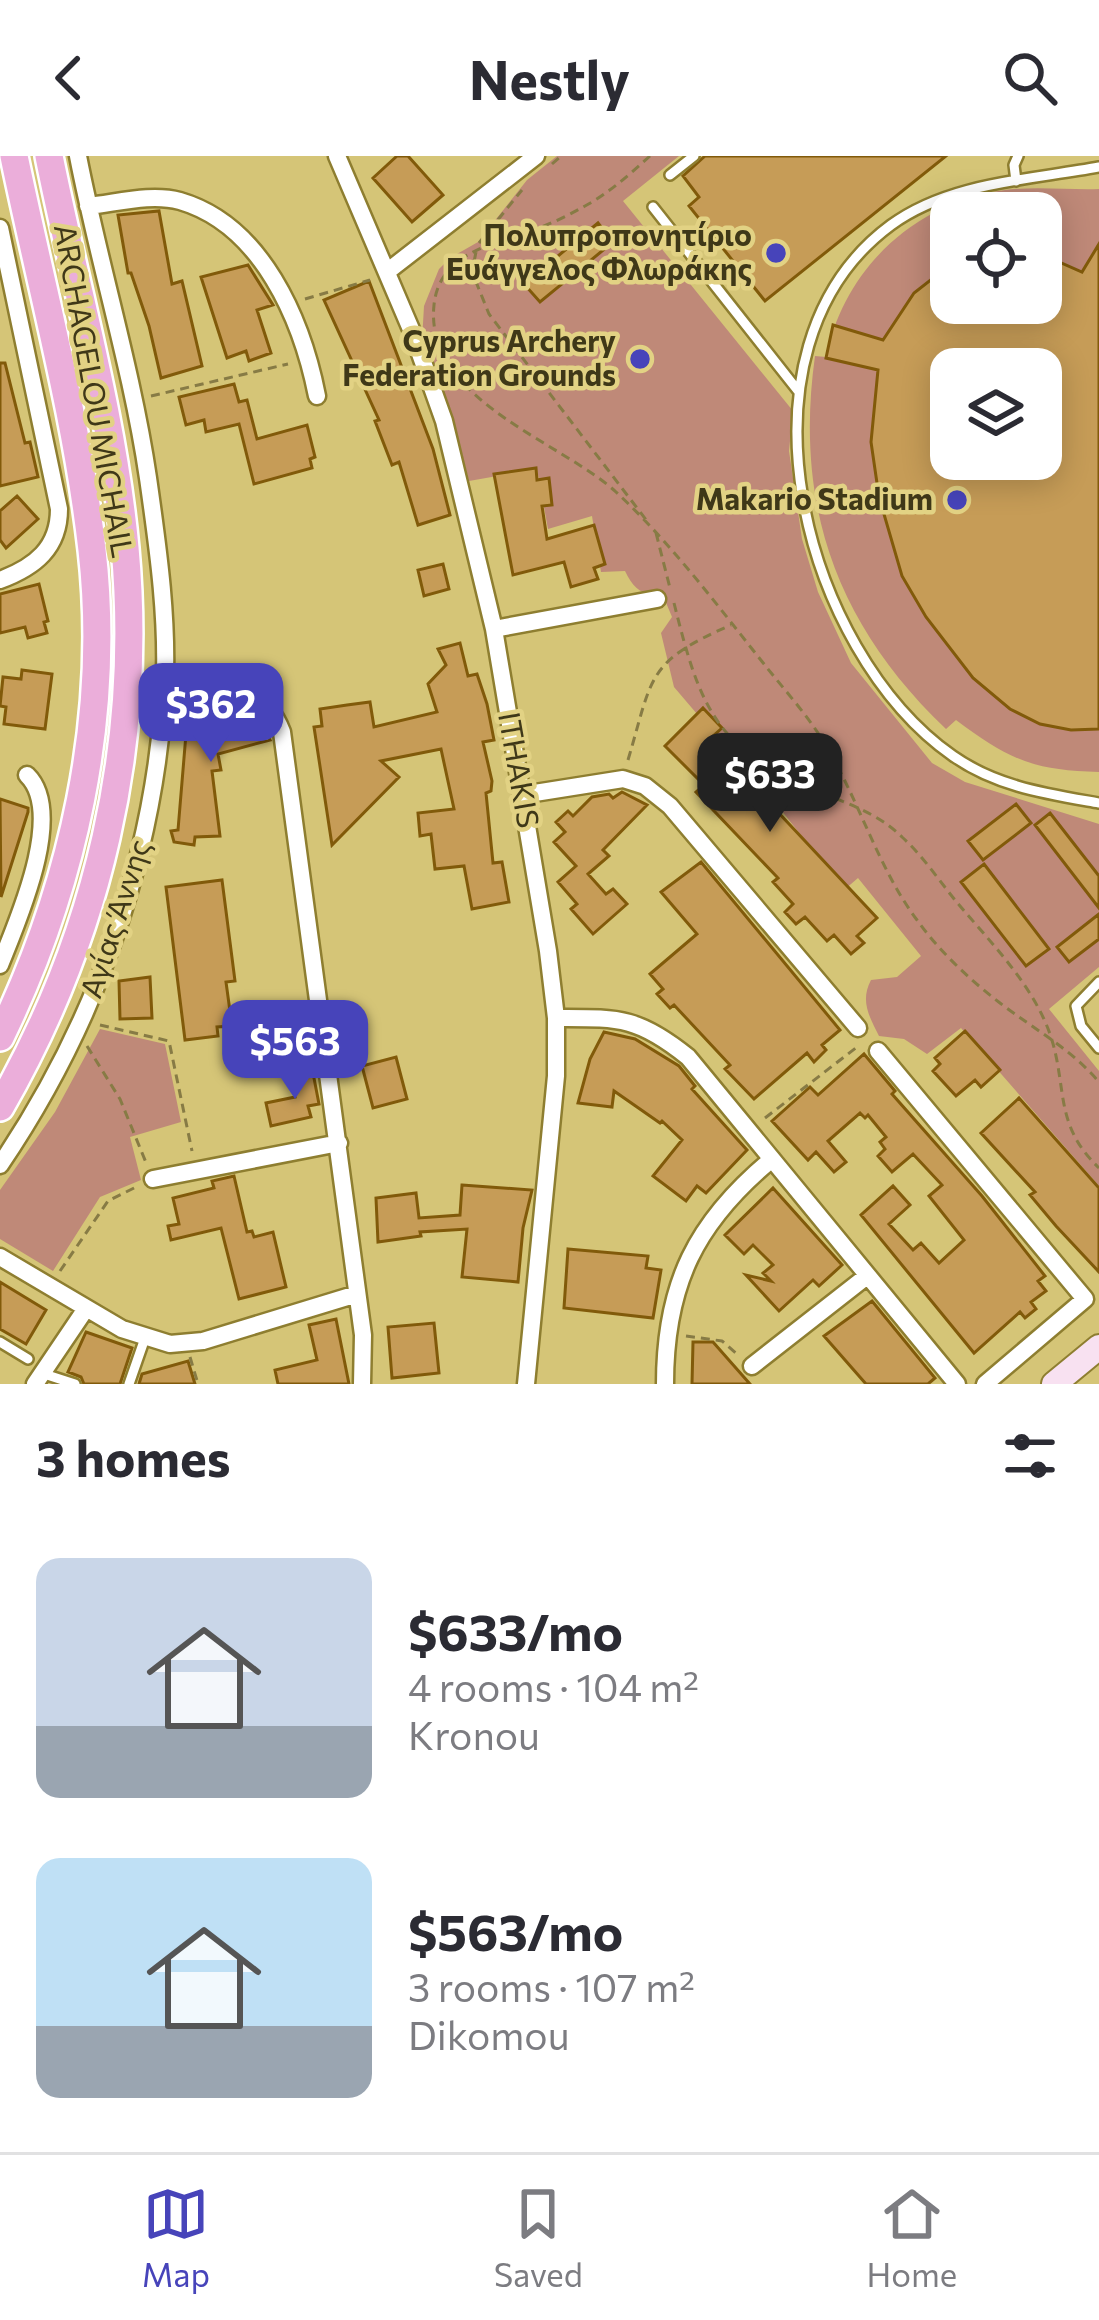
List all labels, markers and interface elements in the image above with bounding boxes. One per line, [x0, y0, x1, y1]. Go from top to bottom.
icon: back [36, 45, 102, 111]
text: Nestly [469, 45, 630, 111]
icon: search [997, 45, 1063, 111]
map controls [930, 192, 1062, 480]
button: locate [930, 192, 1062, 324]
place label: Πολυπροπονητίριο Ευάγγελος Φλωράκης [446, 215, 752, 286]
street label: ARCHAGELOU MICHAIL [48, 221, 143, 560]
marker: Πολυπροπονητίριο Ευάγγελος Φλωράκης [763, 240, 789, 266]
place label: Cyprus Archery Federation Grounds [342, 321, 617, 392]
marker: Cyprus Archery Federation Grounds [627, 346, 653, 372]
button: layers [930, 348, 1062, 480]
place label: Makario Stadium [696, 479, 933, 516]
marker: Makario Stadium [944, 487, 970, 513]
pin: $362 [140, 663, 282, 765]
text: $362 [165, 678, 257, 726]
street label: ITHAKIS [492, 709, 549, 830]
pin: $633 [699, 733, 841, 835]
text: $633 [724, 748, 816, 796]
street label: Αγίας Άννης [71, 834, 157, 1002]
pin: $563 [224, 1000, 366, 1102]
text: $563 [249, 1015, 341, 1063]
icon: filters [997, 1423, 1063, 1489]
text: 3 homes [36, 1425, 231, 1488]
text: $633/mo [408, 1599, 623, 1662]
icon: home [132, 1606, 276, 1750]
text: 4 rooms · 104 m² [408, 1662, 699, 1710]
text: Kronou [408, 1710, 540, 1758]
text: $563/mo [408, 1899, 623, 1962]
icon: home [132, 1906, 276, 2050]
text: 3 rooms · 107 m² [408, 1962, 695, 2010]
text: Dikomou [408, 2010, 569, 2058]
tab: Map [142, 2181, 210, 2294]
tab: Saved [494, 2181, 583, 2294]
tab: Home [866, 2181, 957, 2294]

